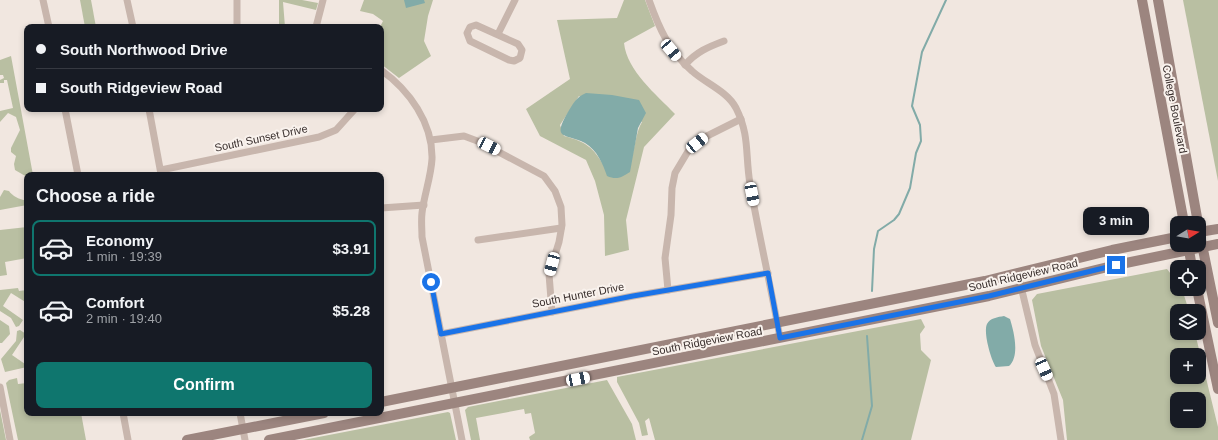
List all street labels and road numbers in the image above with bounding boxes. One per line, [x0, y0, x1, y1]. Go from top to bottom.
street label: College Boulevard [1161, 64, 1189, 154]
street label: South Sunset Drive [213, 122, 309, 154]
street label: South Ridgeview Road [967, 257, 1079, 293]
street label: South Hunter Drive [531, 280, 625, 310]
street label: South Ridgeview Road [651, 324, 763, 358]

